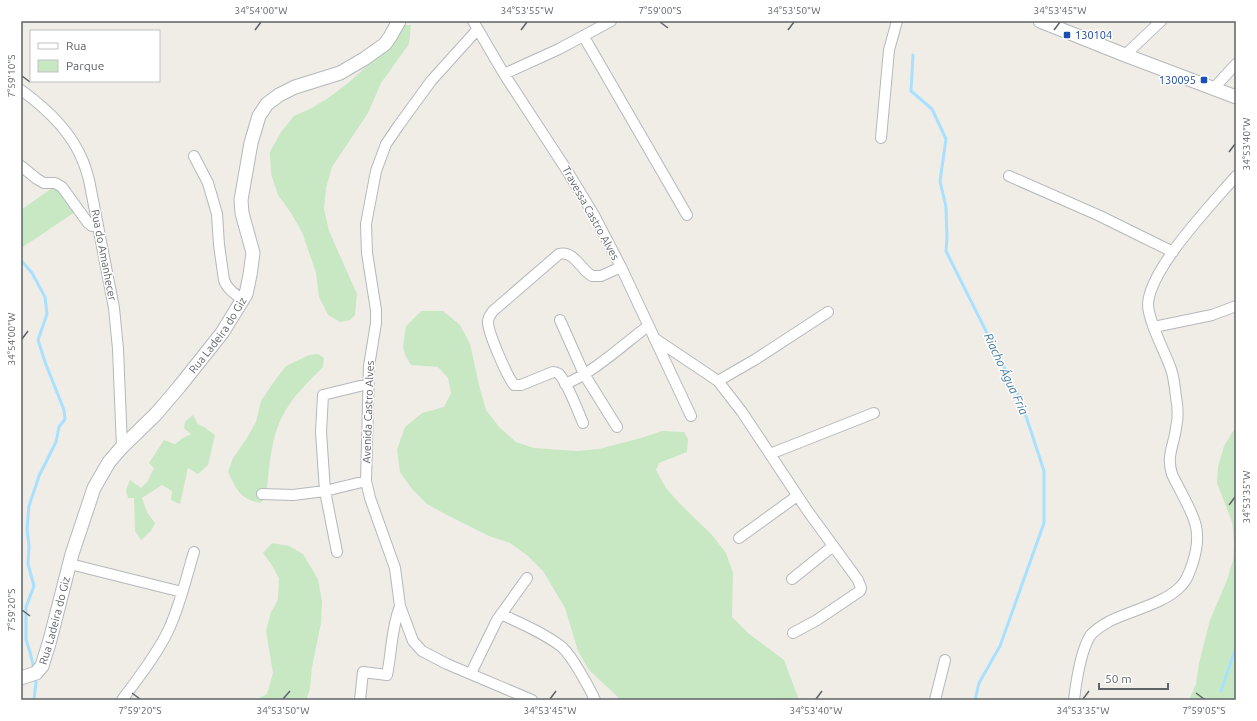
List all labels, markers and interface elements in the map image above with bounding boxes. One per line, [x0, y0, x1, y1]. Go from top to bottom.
text: 34°54'00"W [235, 5, 287, 16]
text: 34°53'55"W [501, 5, 553, 16]
text: 7°59'00"S [638, 5, 682, 16]
text: 34°53'50"W [768, 5, 820, 16]
text: 34°53'45"W [1034, 5, 1086, 16]
place label: 130104 [1075, 29, 1112, 41]
legend [30, 30, 160, 82]
marker: 130104 [1062, 30, 1072, 40]
text: Rua [66, 39, 87, 52]
text: 7°59'10"S [6, 54, 17, 98]
text: Parque [66, 59, 104, 72]
place label: 130095 [1159, 74, 1196, 86]
marker: 130095 [1199, 75, 1209, 85]
text: 34°53'40"W [1241, 118, 1252, 170]
street label: Travessa Castro Alves [560, 164, 622, 262]
street label: Rua do Amanhecer [89, 208, 119, 303]
street label: Rua Ladeira do Giz [186, 295, 249, 376]
text: 34°54'00"W [6, 313, 17, 365]
water label: Riacho Água Fria [982, 331, 1031, 417]
street label: Avenida Castro Alves [360, 360, 376, 464]
text: 34°53'35"W [1241, 471, 1252, 523]
street label: Rua Ladeira do Giz [37, 575, 72, 666]
text: 7°59'20"S [6, 588, 17, 632]
scale bar [1099, 665, 1168, 691]
text: 50 m [1105, 672, 1132, 685]
text: 7°59'20"S [118, 705, 162, 716]
text: 34°53'50"W [257, 705, 309, 716]
text: 34°53'45"W [524, 705, 576, 716]
text: 34°53'40"W [790, 705, 842, 716]
text: 34°53'35"W [1057, 705, 1109, 716]
text: 7°59'05"S [1182, 705, 1226, 716]

